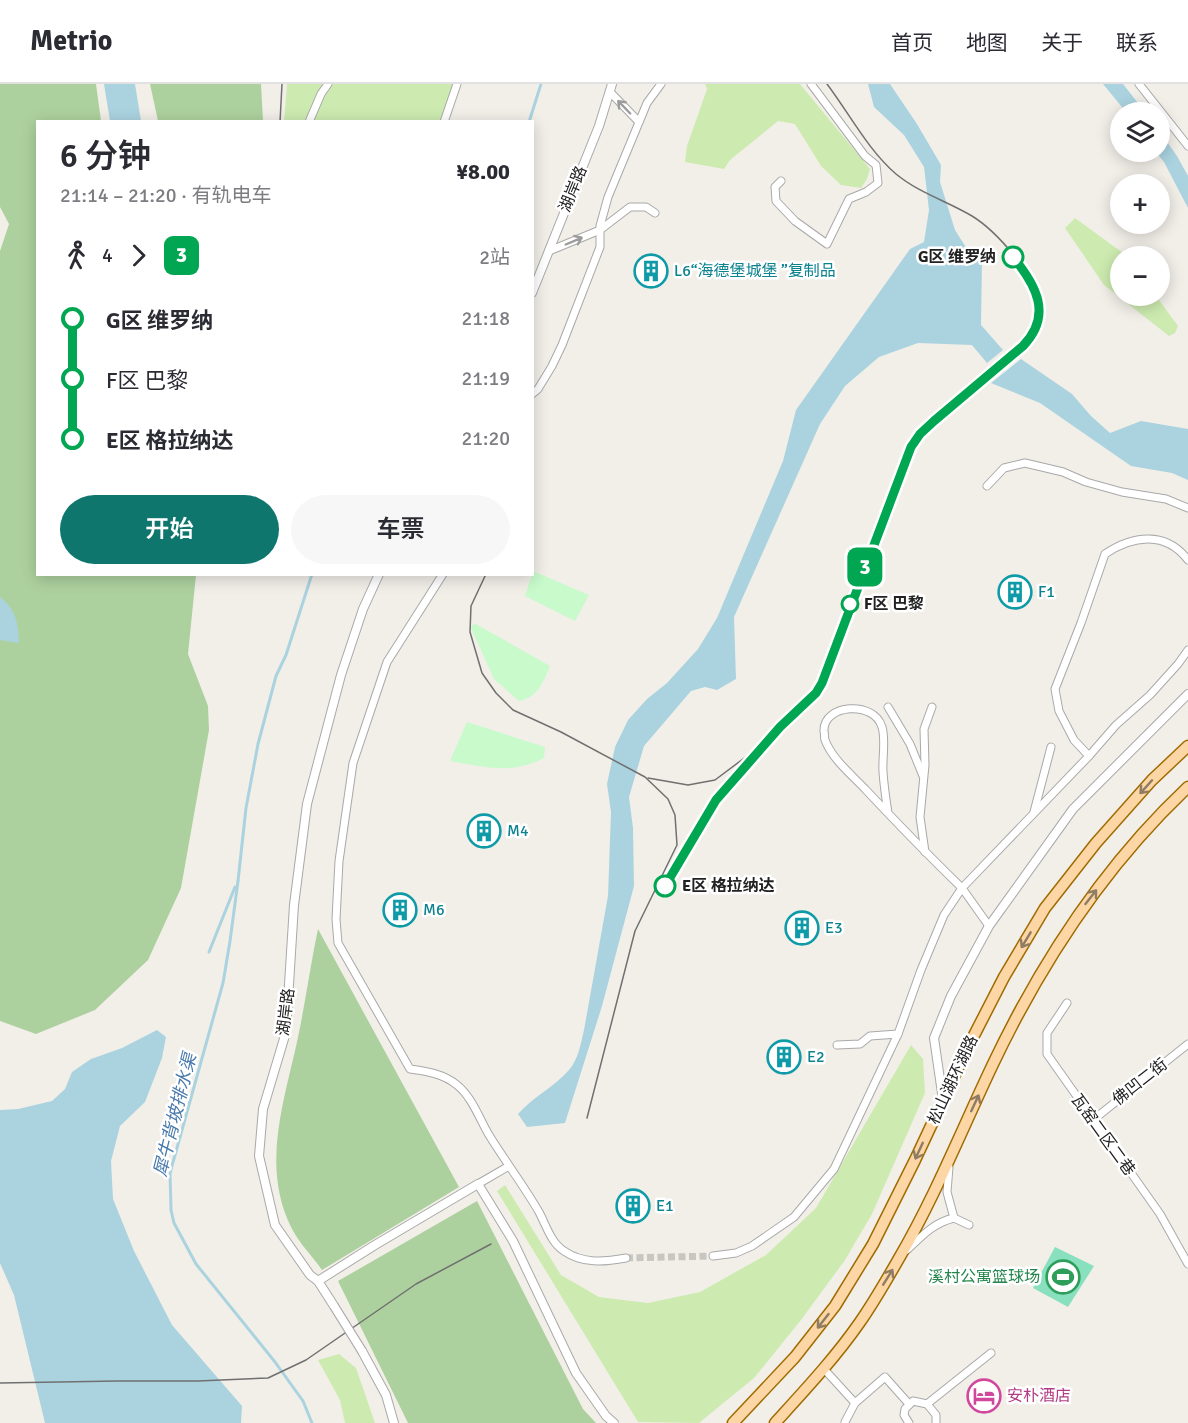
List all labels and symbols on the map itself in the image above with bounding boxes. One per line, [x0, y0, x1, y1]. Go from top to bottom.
one-way arrow [618, 100, 632, 115]
street label: 湖岸路 [555, 163, 591, 215]
one-way arrow [565, 234, 583, 245]
marker: G区 维罗纳 [1002, 246, 1024, 268]
place label: G区 维罗纳 [918, 247, 996, 267]
building icon: L6“海德堡城堡 ”复制品 [633, 253, 669, 289]
place label: L6“海德堡城堡 ”复制品 [674, 261, 836, 281]
line badge: 3 [846, 548, 884, 586]
building icon: F1 [997, 574, 1033, 610]
place label: F1 [1038, 582, 1055, 602]
place label: F区 巴黎 [864, 594, 924, 614]
marker: F区 巴黎 [841, 595, 859, 613]
one-way arrow [1139, 779, 1153, 794]
building icon: M4 [466, 813, 502, 849]
place label: M4 [507, 821, 529, 841]
marker: E区 格拉纳达 [654, 875, 676, 897]
place label: E区 格拉纳达 [682, 876, 775, 896]
one-way arrow [1085, 889, 1098, 905]
building icon: M6 [382, 892, 418, 928]
place label: M6 [423, 900, 445, 920]
building icon: E3 [784, 910, 820, 946]
place label: E3 [825, 918, 843, 938]
one-way arrow [1020, 931, 1032, 948]
street label: 湖岸路 [273, 987, 299, 1037]
street label: 松山湖环湖路 [924, 1032, 982, 1128]
building icon: E2 [766, 1039, 802, 1075]
place label: E2 [807, 1047, 825, 1067]
water label: 犀牛背坡排水渠 [149, 1048, 202, 1179]
street label: 佛凹二街 [1109, 1054, 1171, 1110]
street label: 瓦窑二区二巷 [1067, 1090, 1139, 1180]
one-way arrow [969, 1094, 981, 1112]
one-way arrow [913, 1142, 925, 1160]
building icon: E1 [615, 1188, 651, 1224]
place label: E1 [656, 1196, 674, 1216]
sports icon: 溪村公寓篮球场 [1045, 1259, 1081, 1295]
place label: 溪村公寓篮球场 [928, 1267, 1040, 1287]
one-way arrow [882, 1269, 894, 1286]
one-way arrow [817, 1312, 830, 1328]
hotel icon: 安朴酒店 [966, 1378, 1002, 1414]
place label: 安朴酒店 [1007, 1386, 1071, 1406]

